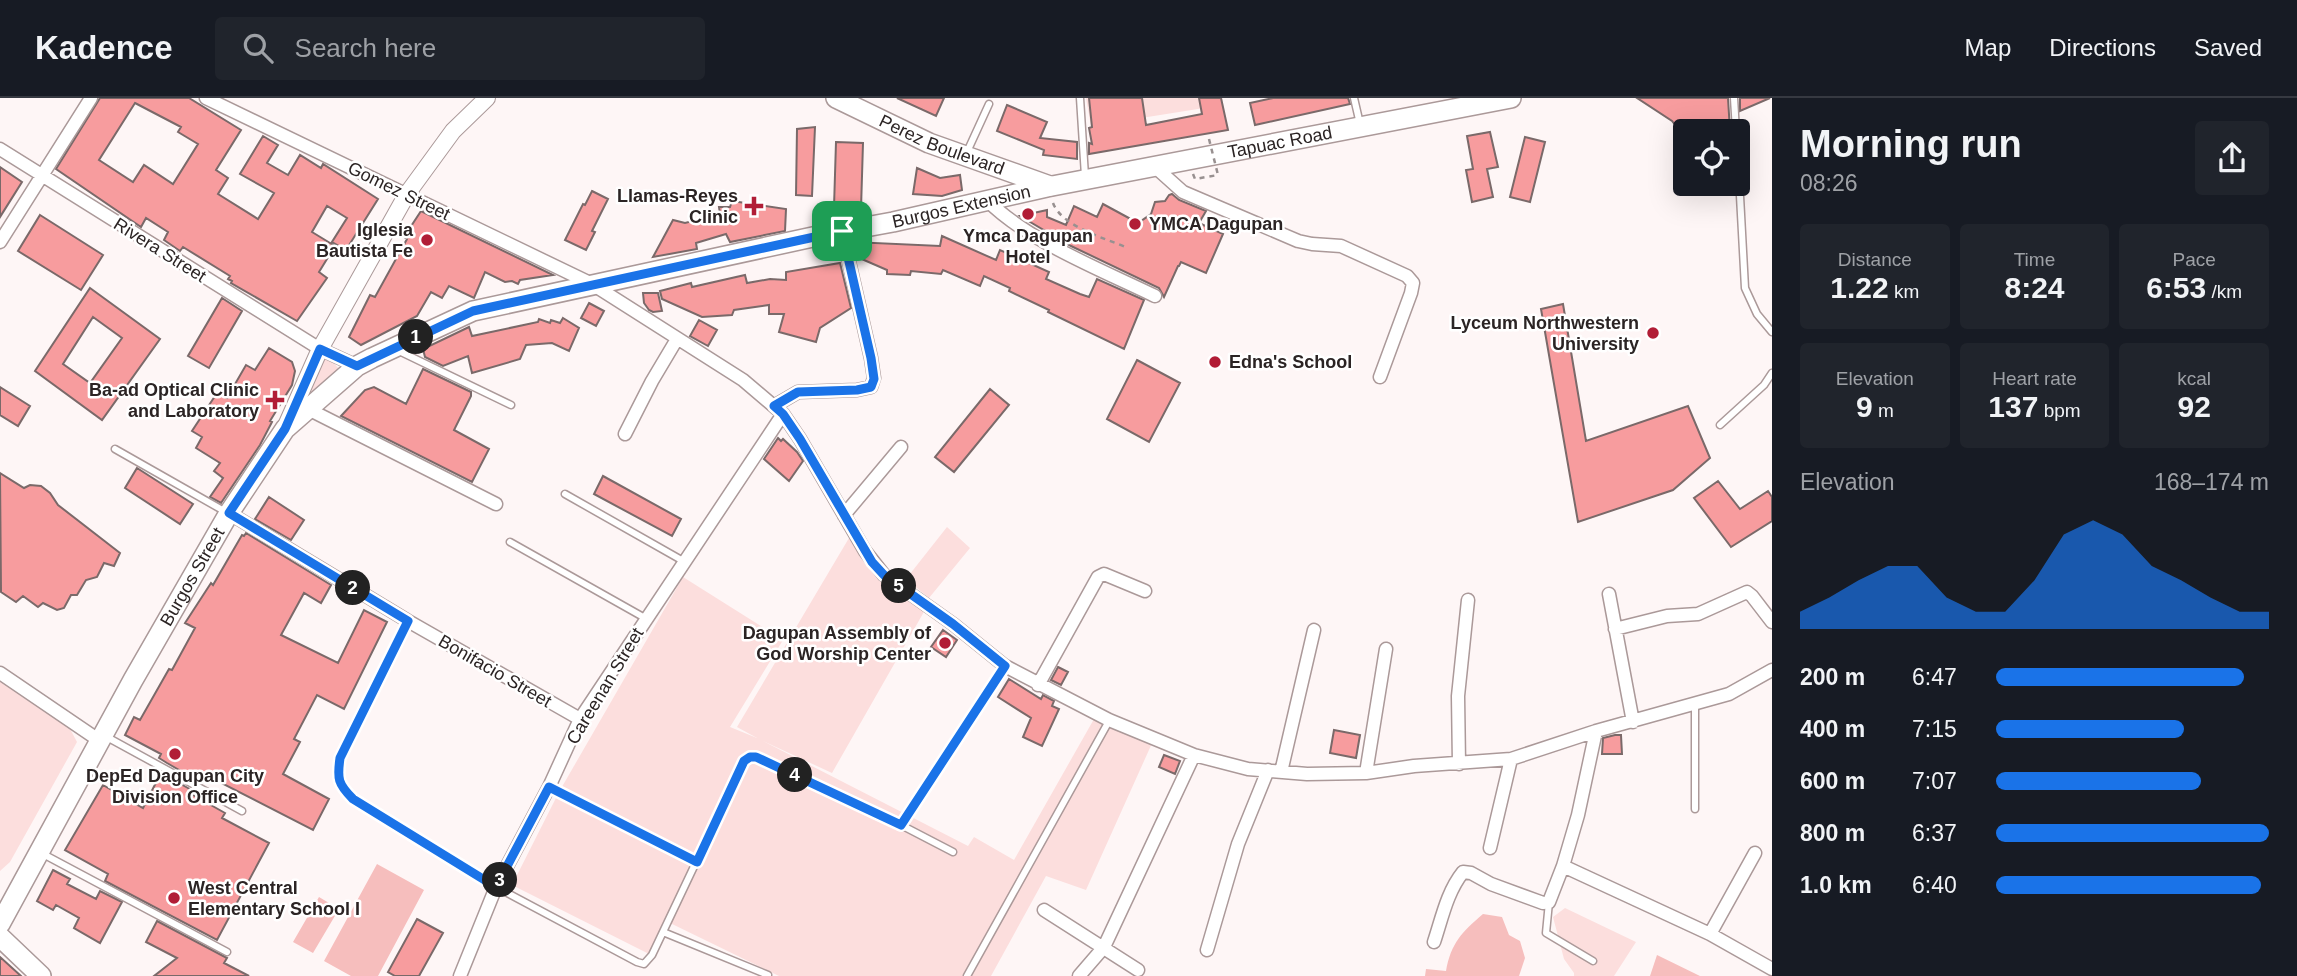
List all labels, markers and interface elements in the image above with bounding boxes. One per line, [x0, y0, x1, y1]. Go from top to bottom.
search box [215, 17, 705, 80]
text: Kadence [35, 29, 173, 66]
icon: search [239, 29, 277, 67]
text: Search here [295, 33, 436, 63]
text: Map [1965, 34, 2011, 61]
text: Directions [2049, 34, 2156, 61]
text: Saved [2194, 34, 2262, 61]
street label: Perez Boulevard [876, 111, 1007, 179]
map controls [1673, 119, 1750, 196]
button: locate [1673, 119, 1750, 196]
button: share [2195, 121, 2269, 195]
street label: Tapuac Road [1226, 123, 1334, 162]
text: Morning run [1800, 123, 2022, 165]
street label: Gomez Street [345, 158, 453, 224]
text: 08:26 [1800, 170, 1858, 196]
street label: Burgos Extension [890, 181, 1032, 232]
place label: Llamas-Reyes Clinic [617, 186, 738, 227]
marker: Llamas-Reyes Clinic [744, 196, 764, 216]
pin [812, 201, 872, 261]
marker: Ymca Dagupan Hotel [1020, 206, 1036, 222]
icon: arrive [823, 212, 861, 250]
street label: Rivera Street [110, 214, 210, 286]
place label: YMCA Dagupan [1149, 214, 1283, 234]
marker: YMCA Dagupan [1127, 216, 1143, 232]
place label: Iglesia Bautista Fe [316, 220, 414, 261]
place label: Ymca Dagupan Hotel [963, 226, 1093, 267]
marker: Iglesia Bautista Fe [419, 232, 435, 248]
text: Distance [1838, 249, 1912, 270]
text: Time [2014, 249, 2055, 270]
text: Pace [2173, 249, 2216, 270]
text: 1.22 [1830, 271, 1889, 304]
text: 8:24 [2004, 271, 2065, 304]
text: 6:53 [2146, 271, 2206, 304]
text: km [1889, 281, 1919, 302]
text: /km [2206, 281, 2242, 302]
place label: Lyceum Northwestern University [1451, 313, 1639, 354]
pin: 1 [398, 320, 434, 354]
marker: Lyceum Northwestern University [1645, 325, 1661, 341]
text: 1 [410, 326, 421, 347]
place label: Edna's School [1229, 352, 1352, 372]
marker: Edna's School [1207, 354, 1223, 370]
text: Elevation [1836, 368, 1914, 389]
text: Heart rate [1992, 368, 2077, 389]
text: kcal [2177, 368, 2211, 389]
place label: Ba-ad Optical Clinic and Laboratory [89, 380, 259, 421]
marker: Ba-ad Optical Clinic and Laboratory [265, 390, 285, 410]
text: 9 [1856, 390, 1873, 423]
text: 137 [1988, 390, 2038, 423]
text: 92 [2177, 390, 2211, 423]
text: m [1873, 400, 1894, 421]
text: bpm [2038, 400, 2081, 421]
text: Elevation [1800, 469, 1895, 495]
text: 168–174 m [2154, 469, 2269, 495]
street label: Burgos Street [156, 524, 228, 629]
pin: 5 [881, 568, 916, 603]
pin: 2 [336, 570, 370, 606]
text: 5 [893, 575, 904, 596]
text: 2 [347, 577, 358, 598]
place label: Dagupan Assembly of God Worship Center [743, 623, 932, 664]
street label: Careenan Street [562, 624, 648, 748]
street label: Bonifacio Street [435, 631, 555, 711]
marker: Dagupan Assembly of God Worship Center [937, 635, 953, 651]
text: 200 m [1800, 664, 1865, 690]
text: 6:47 [1912, 664, 1957, 690]
text: 400 m [1800, 716, 1865, 742]
text: 7:15 [1912, 716, 1957, 742]
marker: DepEd Dagupan City Division Office [167, 746, 183, 762]
pin: 4 [778, 758, 812, 792]
text: 4 [789, 764, 800, 785]
place label: DepEd Dagupan City Division Office [86, 766, 264, 807]
text: 600 m [1800, 768, 1865, 794]
text: 7:07 [1912, 768, 1957, 794]
text: 800 m [1800, 820, 1865, 846]
text: 6:37 [1912, 820, 1957, 846]
pin: 3 [482, 862, 518, 898]
text: 3 [494, 869, 505, 890]
text: 1.0 km [1800, 872, 1872, 898]
text: 6:40 [1912, 872, 1957, 898]
place label: West Central Elementary School I [188, 878, 360, 919]
marker: West Central Elementary School I [166, 890, 182, 906]

